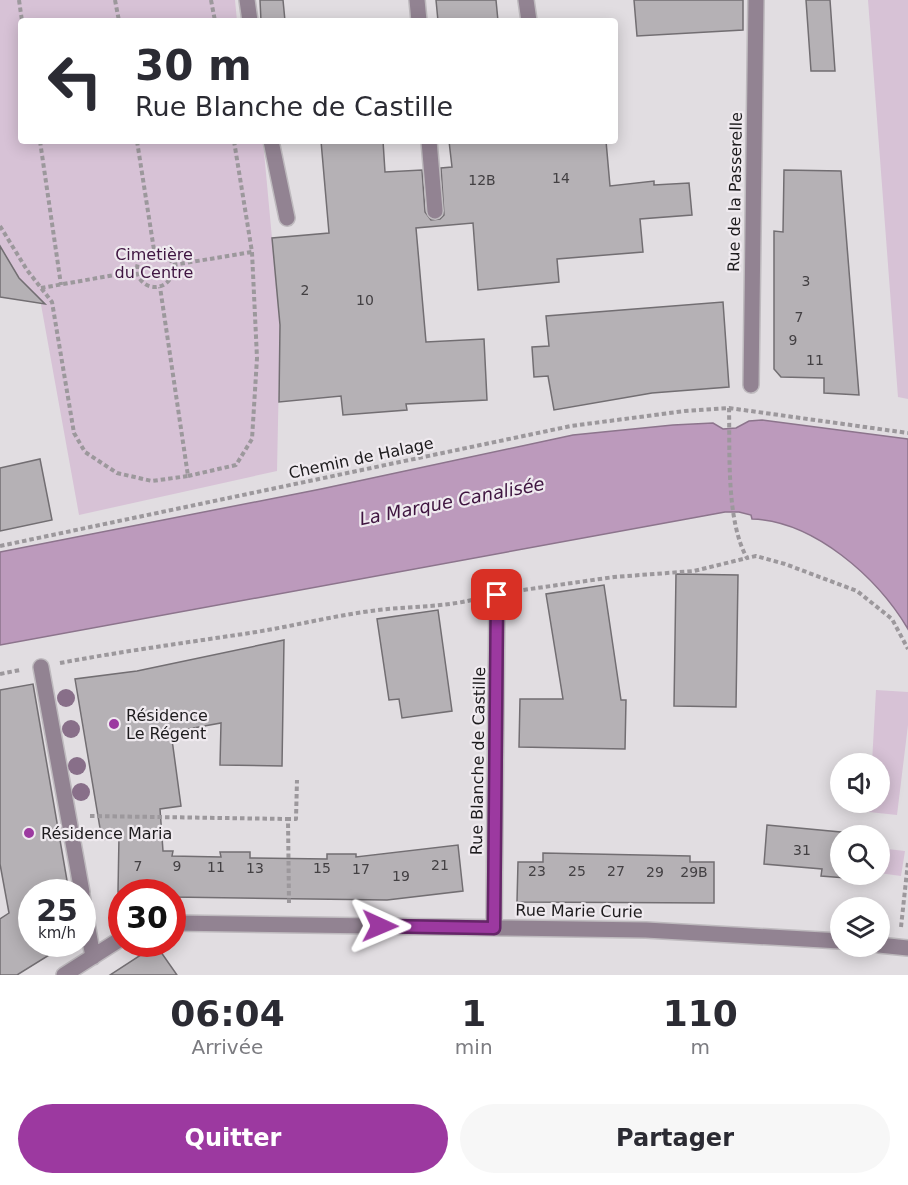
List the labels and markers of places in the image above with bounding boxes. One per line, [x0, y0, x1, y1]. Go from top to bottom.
pin [471, 569, 522, 620]
place label: Résidence Le Régent [126, 706, 208, 743]
marker: Résidence Le Régent [107, 717, 121, 731]
place label: Résidence Maria [41, 824, 172, 843]
marker: Résidence Maria [22, 826, 36, 840]

